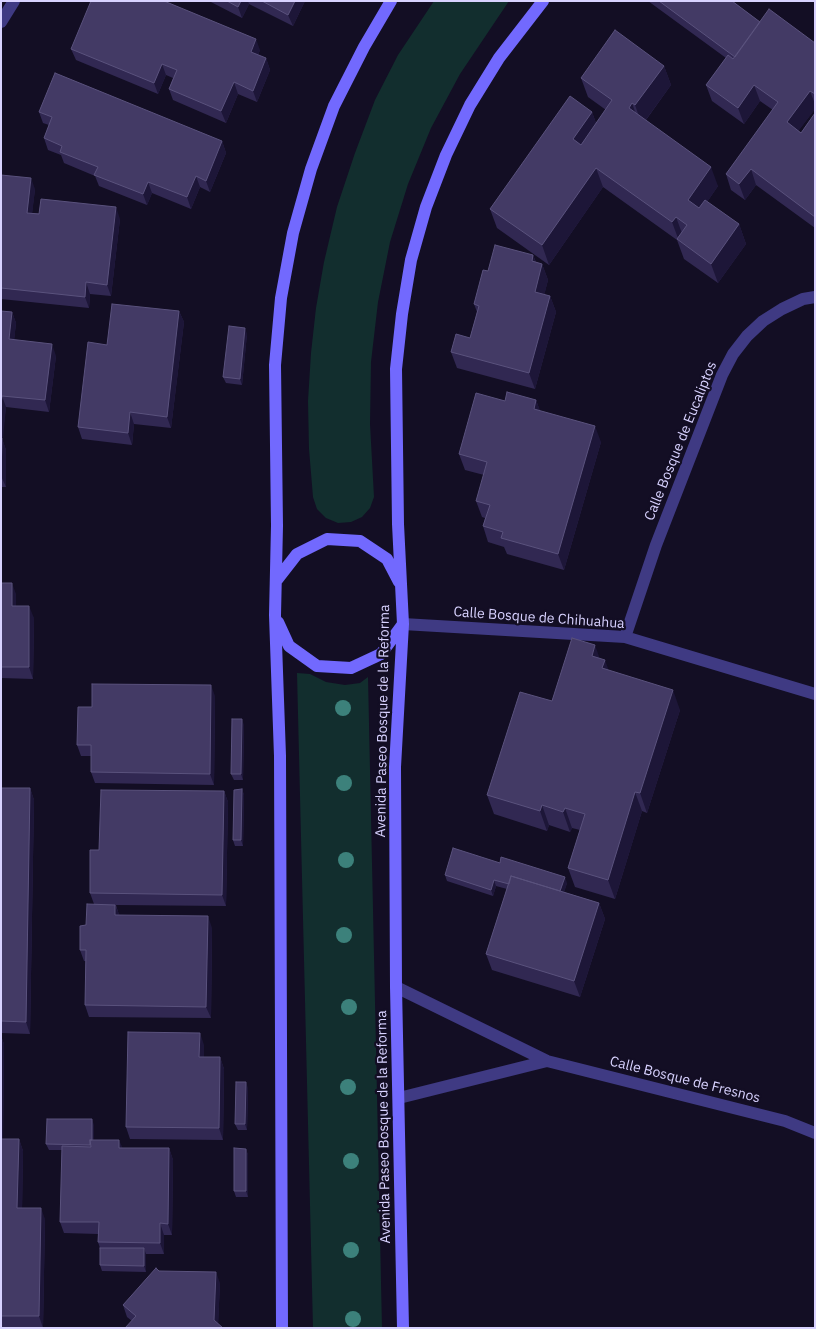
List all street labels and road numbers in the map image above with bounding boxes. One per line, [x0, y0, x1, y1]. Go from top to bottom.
street label: Calle Bosque de Eucaliptos [641, 359, 721, 523]
street label: Avenida Paseo Bosque de la Reforma [373, 604, 393, 838]
street label: Calle Bosque de Chihuahua [453, 604, 625, 632]
street label: Avenida Paseo Bosque de la Reforma [374, 1010, 394, 1244]
street label: Calle Bosque de Fresnos [608, 1053, 762, 1107]

